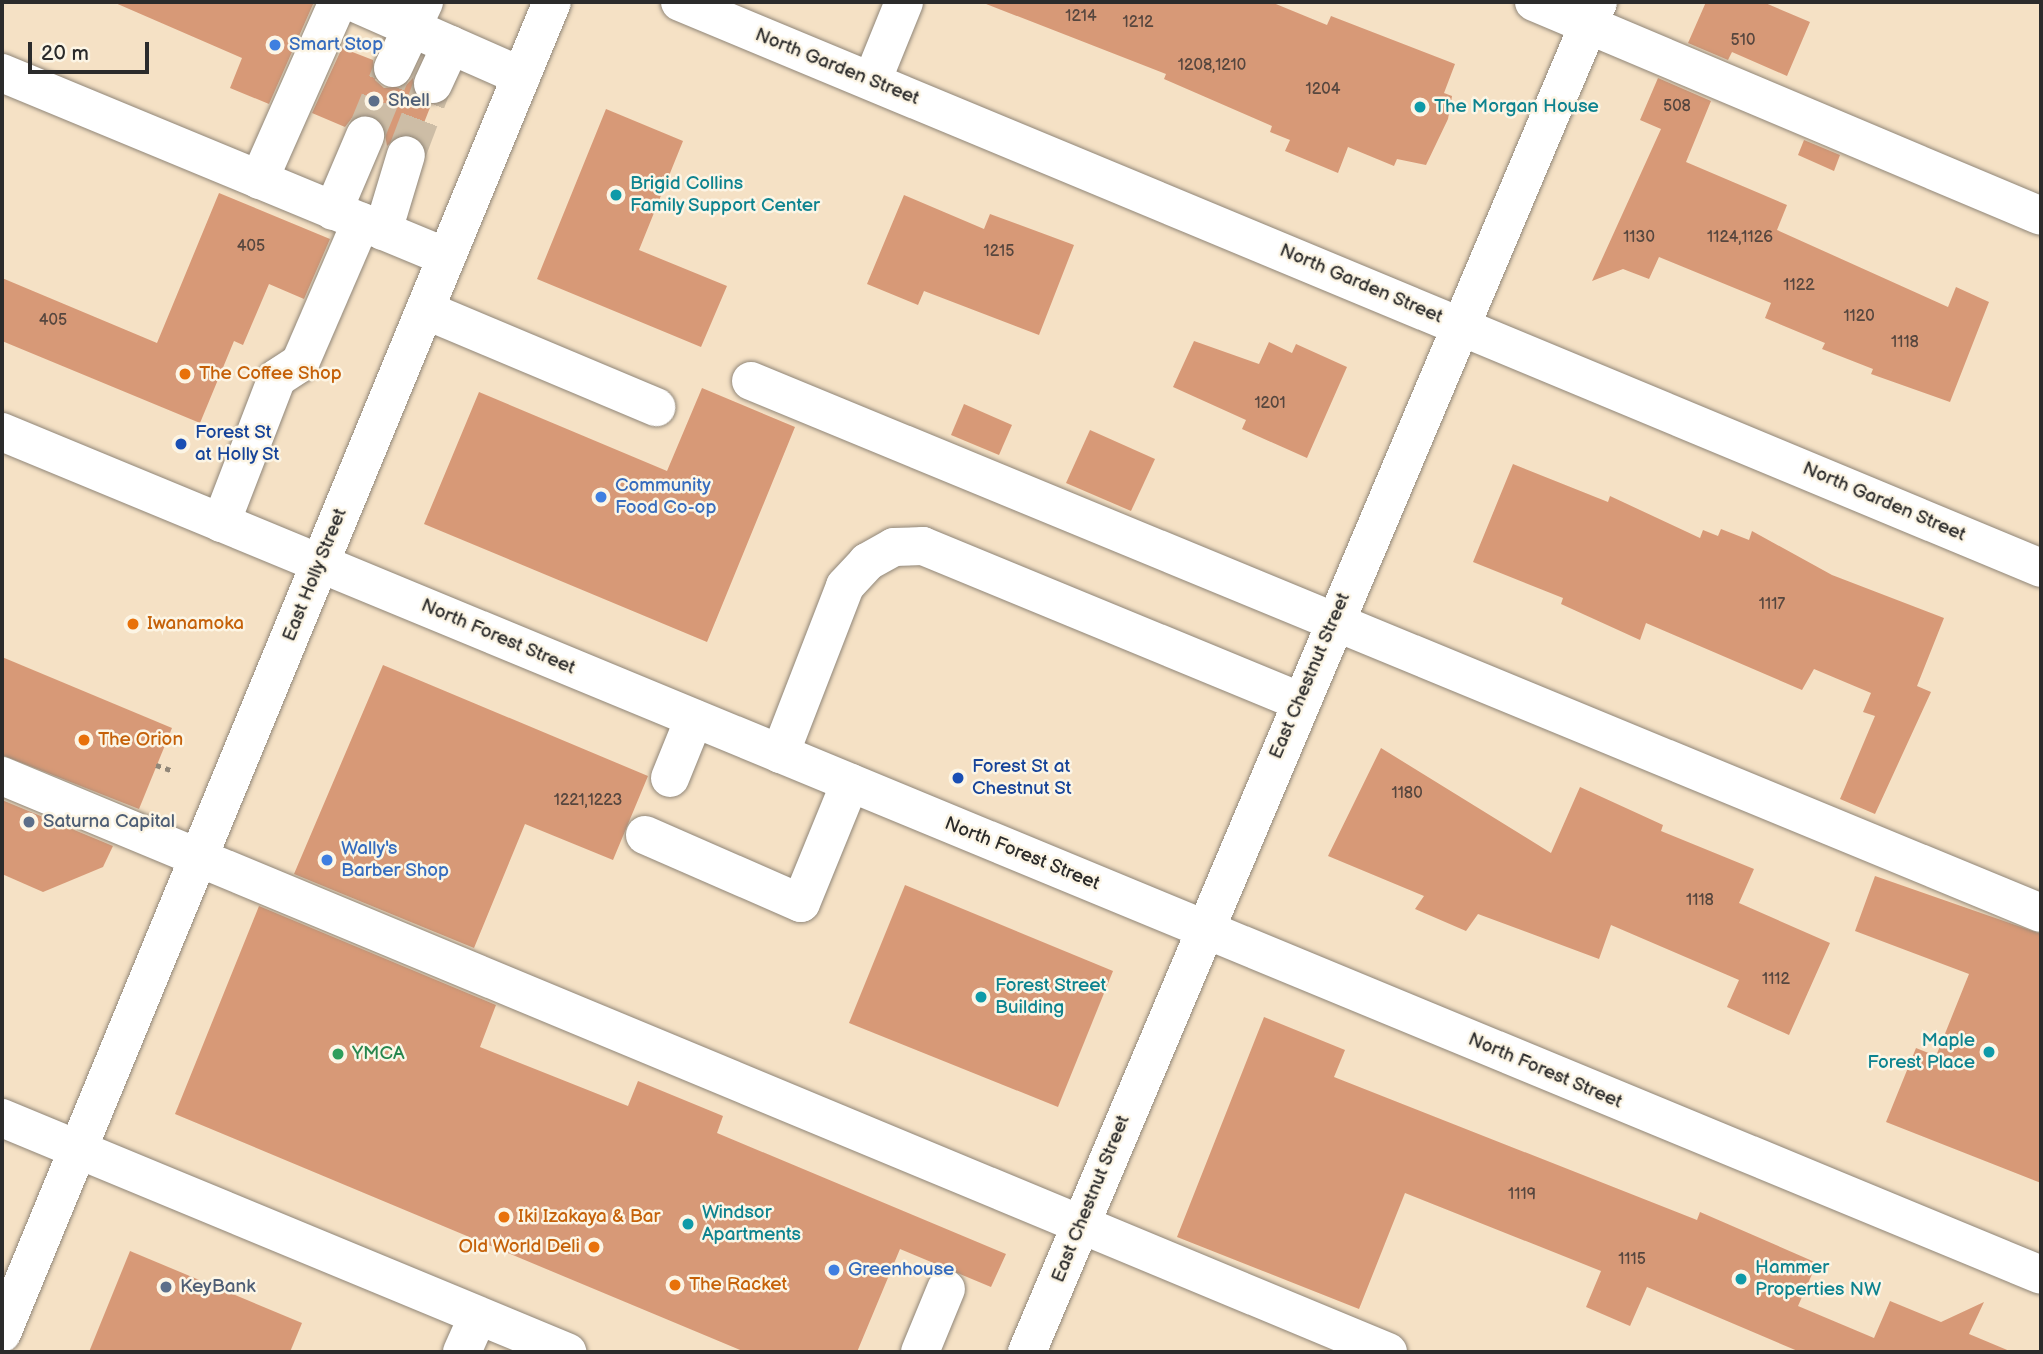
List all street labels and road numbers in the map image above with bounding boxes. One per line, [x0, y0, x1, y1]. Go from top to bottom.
street label: North Garden Street [751, 24, 923, 110]
street label: North Garden Street [1276, 239, 1446, 329]
street label: North Garden Street [1799, 457, 1969, 547]
street label: East Holly Street [278, 505, 352, 645]
street label: East Chestnut Street [1265, 589, 1355, 763]
street label: North Forest Street [417, 594, 579, 680]
street label: North Forest Street [941, 812, 1103, 896]
street label: North Forest Street [1464, 1028, 1626, 1114]
street label: East Chestnut Street [1047, 1112, 1135, 1286]

